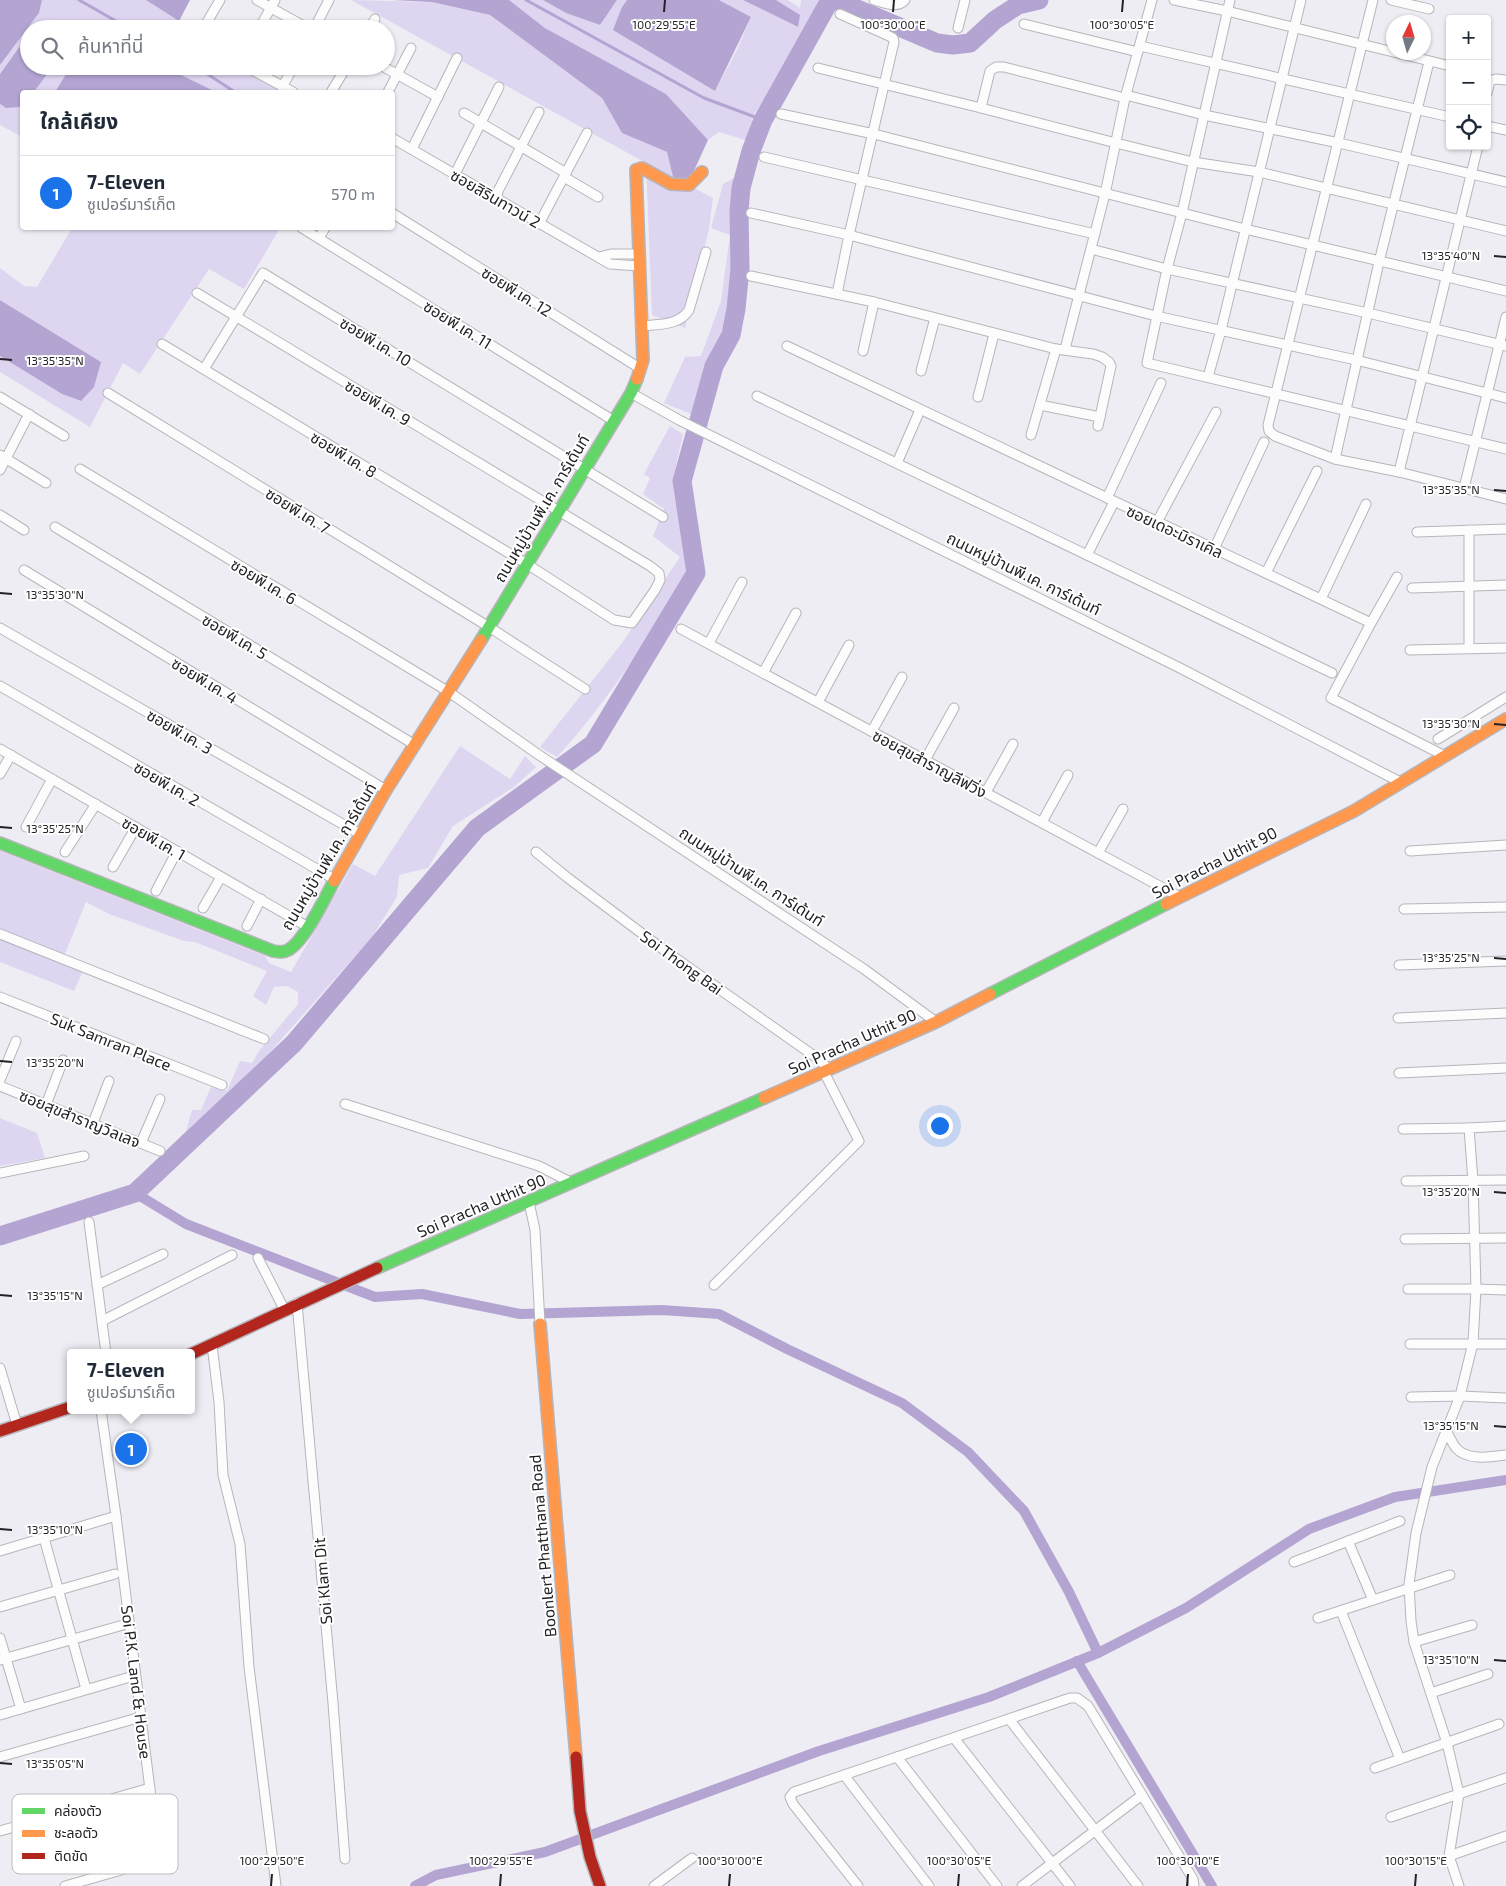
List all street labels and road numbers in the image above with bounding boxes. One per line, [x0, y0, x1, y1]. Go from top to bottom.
street label: ซอยสิรินทาวน์ 2 [448, 165, 544, 231]
street label: ซอยพี.เค. 12 [478, 262, 556, 320]
street label: ซอยพี.เค. 11 [420, 296, 496, 352]
street label: ซอยพี.เค. 10 [337, 312, 415, 370]
street label: ซอยพี.เค. 9 [342, 375, 414, 429]
street label: ซอยพี.เค. 8 [308, 427, 380, 481]
street label: ถนนหมู่บ้านพี.เค. การ์เด้นท์ [489, 431, 593, 586]
street label: ซอยพี.เค. 7 [262, 483, 334, 537]
street label: ซอยเดอะมิราเคิล [1124, 500, 1226, 562]
street label: ถนนหมู่บ้านพี.เค. การ์เด้นท์ [944, 527, 1104, 619]
street label: ซอยพี.เค. 6 [228, 554, 300, 608]
street label: ซอยพี.เค. 5 [199, 609, 271, 663]
street label: ซอยพี.เค. 4 [168, 653, 242, 707]
street label: ซอยพี.เค. 3 [144, 705, 216, 757]
street label: ซอยสุขสำราญลีฟวิ่ง [869, 725, 990, 802]
street label: ซอยพี.เค. 2 [131, 757, 203, 809]
street label: ถนนหมู่บ้านพี.เค. การ์เด้นท์ [276, 779, 380, 934]
street label: ซอยพี.เค. 1 [119, 812, 189, 864]
street label: ถนนหมู่บ้านพี.เค. การ์เด้นท์ [676, 822, 828, 931]
street label: Soi Pracha Uthit 90 [1148, 822, 1280, 902]
street label: Soi Thong Bai [637, 926, 727, 998]
street label: Soi Pracha Uthit 90 [785, 1004, 919, 1078]
street label: Suk Samran Place [48, 1008, 174, 1074]
street label: ซอยสุขสำราญวิลเลจ [16, 1085, 143, 1152]
street label: Soi Pracha Uthit 90 [414, 1169, 548, 1241]
street label: Boonlert Phatthana Road [525, 1454, 559, 1638]
street label: Soi Klam Dit [309, 1537, 335, 1625]
street label: Soi P.K. Land & House [118, 1604, 156, 1760]

